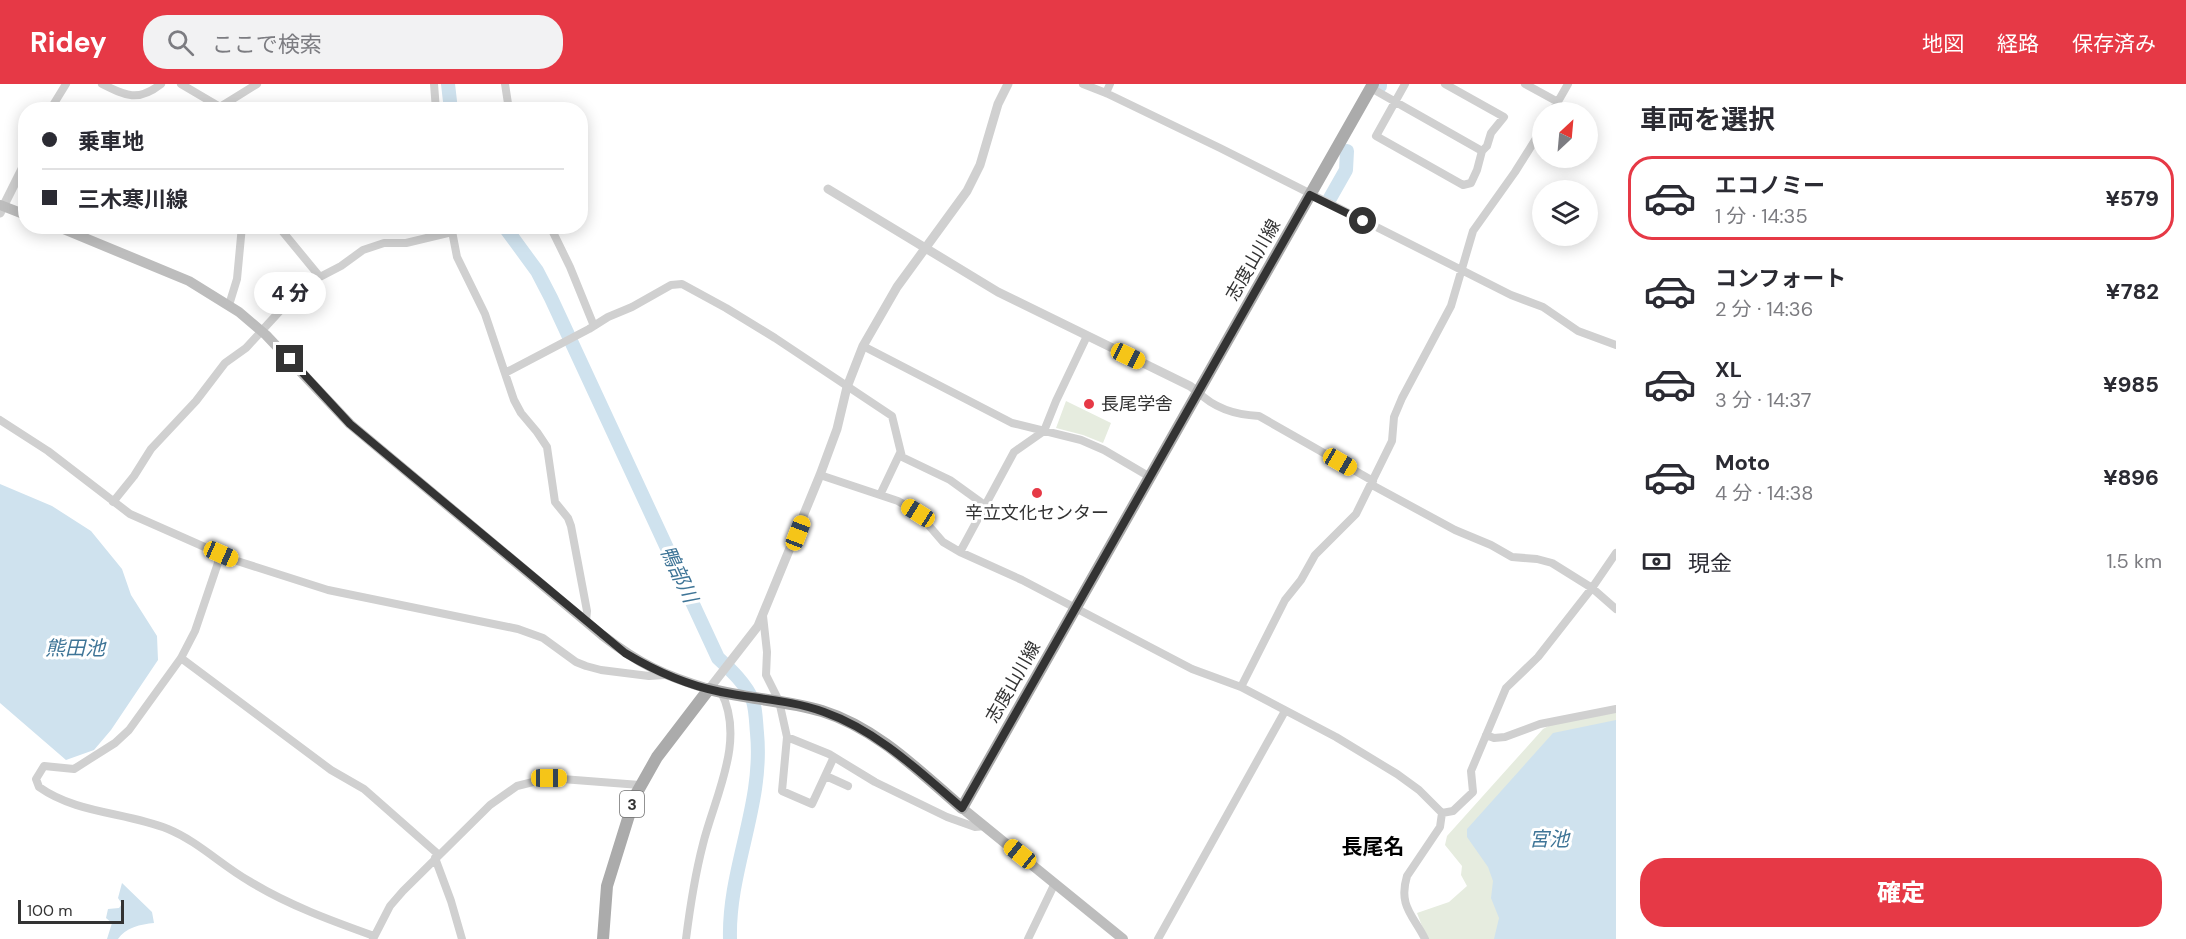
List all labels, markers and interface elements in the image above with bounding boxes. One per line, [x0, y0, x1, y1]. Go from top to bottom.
search box [143, 15, 563, 69]
text: Ridey [30, 24, 107, 61]
icon: search [164, 26, 197, 59]
text: ここで検索 [212, 30, 322, 59]
text: 地図 [1922, 30, 1964, 58]
text: 経路 [1997, 30, 2039, 58]
text: 保存済み [2072, 30, 2156, 58]
north arrow [1532, 102, 1598, 168]
map controls [1532, 102, 1598, 246]
text: 車両を選択 [1640, 102, 1775, 137]
text: 乗車地 [78, 127, 144, 156]
icon: car [1643, 171, 1697, 225]
text: エコノミー [1715, 171, 1825, 200]
button: layers [1532, 180, 1598, 246]
text: ¥579 [2105, 184, 2159, 213]
text: 三木寒川線 [78, 185, 188, 214]
text: 1 分 · 14:35 [1715, 203, 1808, 229]
route start [1349, 207, 1376, 234]
street label: 志度山川線 [1220, 215, 1286, 305]
icon: car [1643, 264, 1697, 318]
text: コンフォート [1715, 264, 1846, 293]
callout: 4 分 [254, 272, 326, 314]
text: ¥782 [2106, 277, 2159, 306]
text: 4 分 [271, 280, 309, 306]
text: 2 分 · 14:36 [1715, 296, 1813, 322]
car [1108, 340, 1148, 372]
route end [276, 345, 303, 372]
text: XL [1715, 355, 1742, 384]
icon: car [1643, 357, 1697, 411]
text: ¥985 [2103, 370, 2159, 399]
text: 3 分 · 14:37 [1715, 387, 1811, 413]
place label: 長尾学舎 [1101, 392, 1173, 416]
marker: 長尾学舎 [1082, 397, 1096, 411]
car [1320, 445, 1360, 479]
text: Moto [1715, 448, 1770, 477]
icon: car [1643, 450, 1697, 504]
text: ¥896 [2103, 463, 2159, 492]
text: 4 分 · 14:38 [1715, 480, 1813, 506]
marker: 辛立文化センター [1030, 486, 1044, 500]
car [898, 496, 938, 530]
place label: 辛立文化センター [965, 501, 1109, 525]
car [783, 513, 813, 553]
car [201, 538, 241, 570]
water label: 鴨部川 [655, 541, 704, 608]
icon: cash [1640, 545, 1673, 578]
text: 1.5 km [2106, 548, 2162, 574]
text: 現金 [1688, 549, 1732, 578]
water label: 熊田池 [45, 635, 107, 661]
street label: 志度山川線 [980, 637, 1046, 727]
car [531, 769, 567, 787]
road number: 3 [620, 791, 644, 817]
water label: 宮池 [1529, 826, 1571, 852]
district label: 長尾名 [1342, 833, 1405, 861]
car [1000, 836, 1040, 872]
button: 確定 [1640, 858, 2162, 927]
scale bar [18, 897, 124, 924]
text: 100 m [27, 900, 72, 921]

